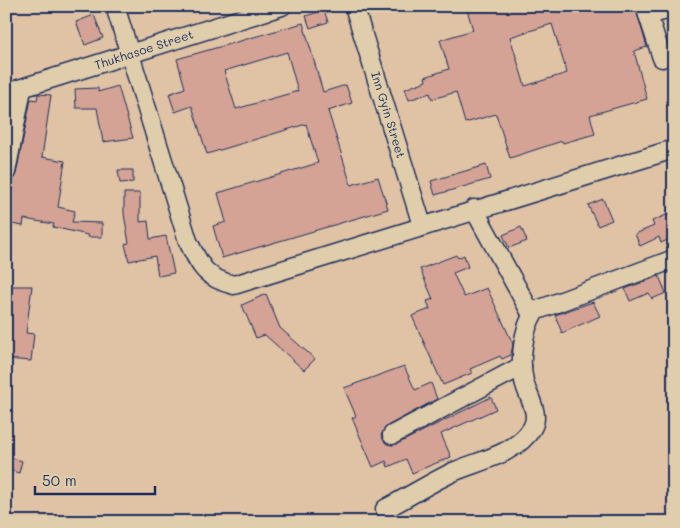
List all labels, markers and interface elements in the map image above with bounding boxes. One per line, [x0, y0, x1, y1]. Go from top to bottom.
street label: Thukhasoe Street [92, 26, 195, 73]
street label: Inn Gyin Street [368, 69, 410, 160]
scale bar [35, 463, 155, 495]
text: 50 m [42, 470, 77, 490]

